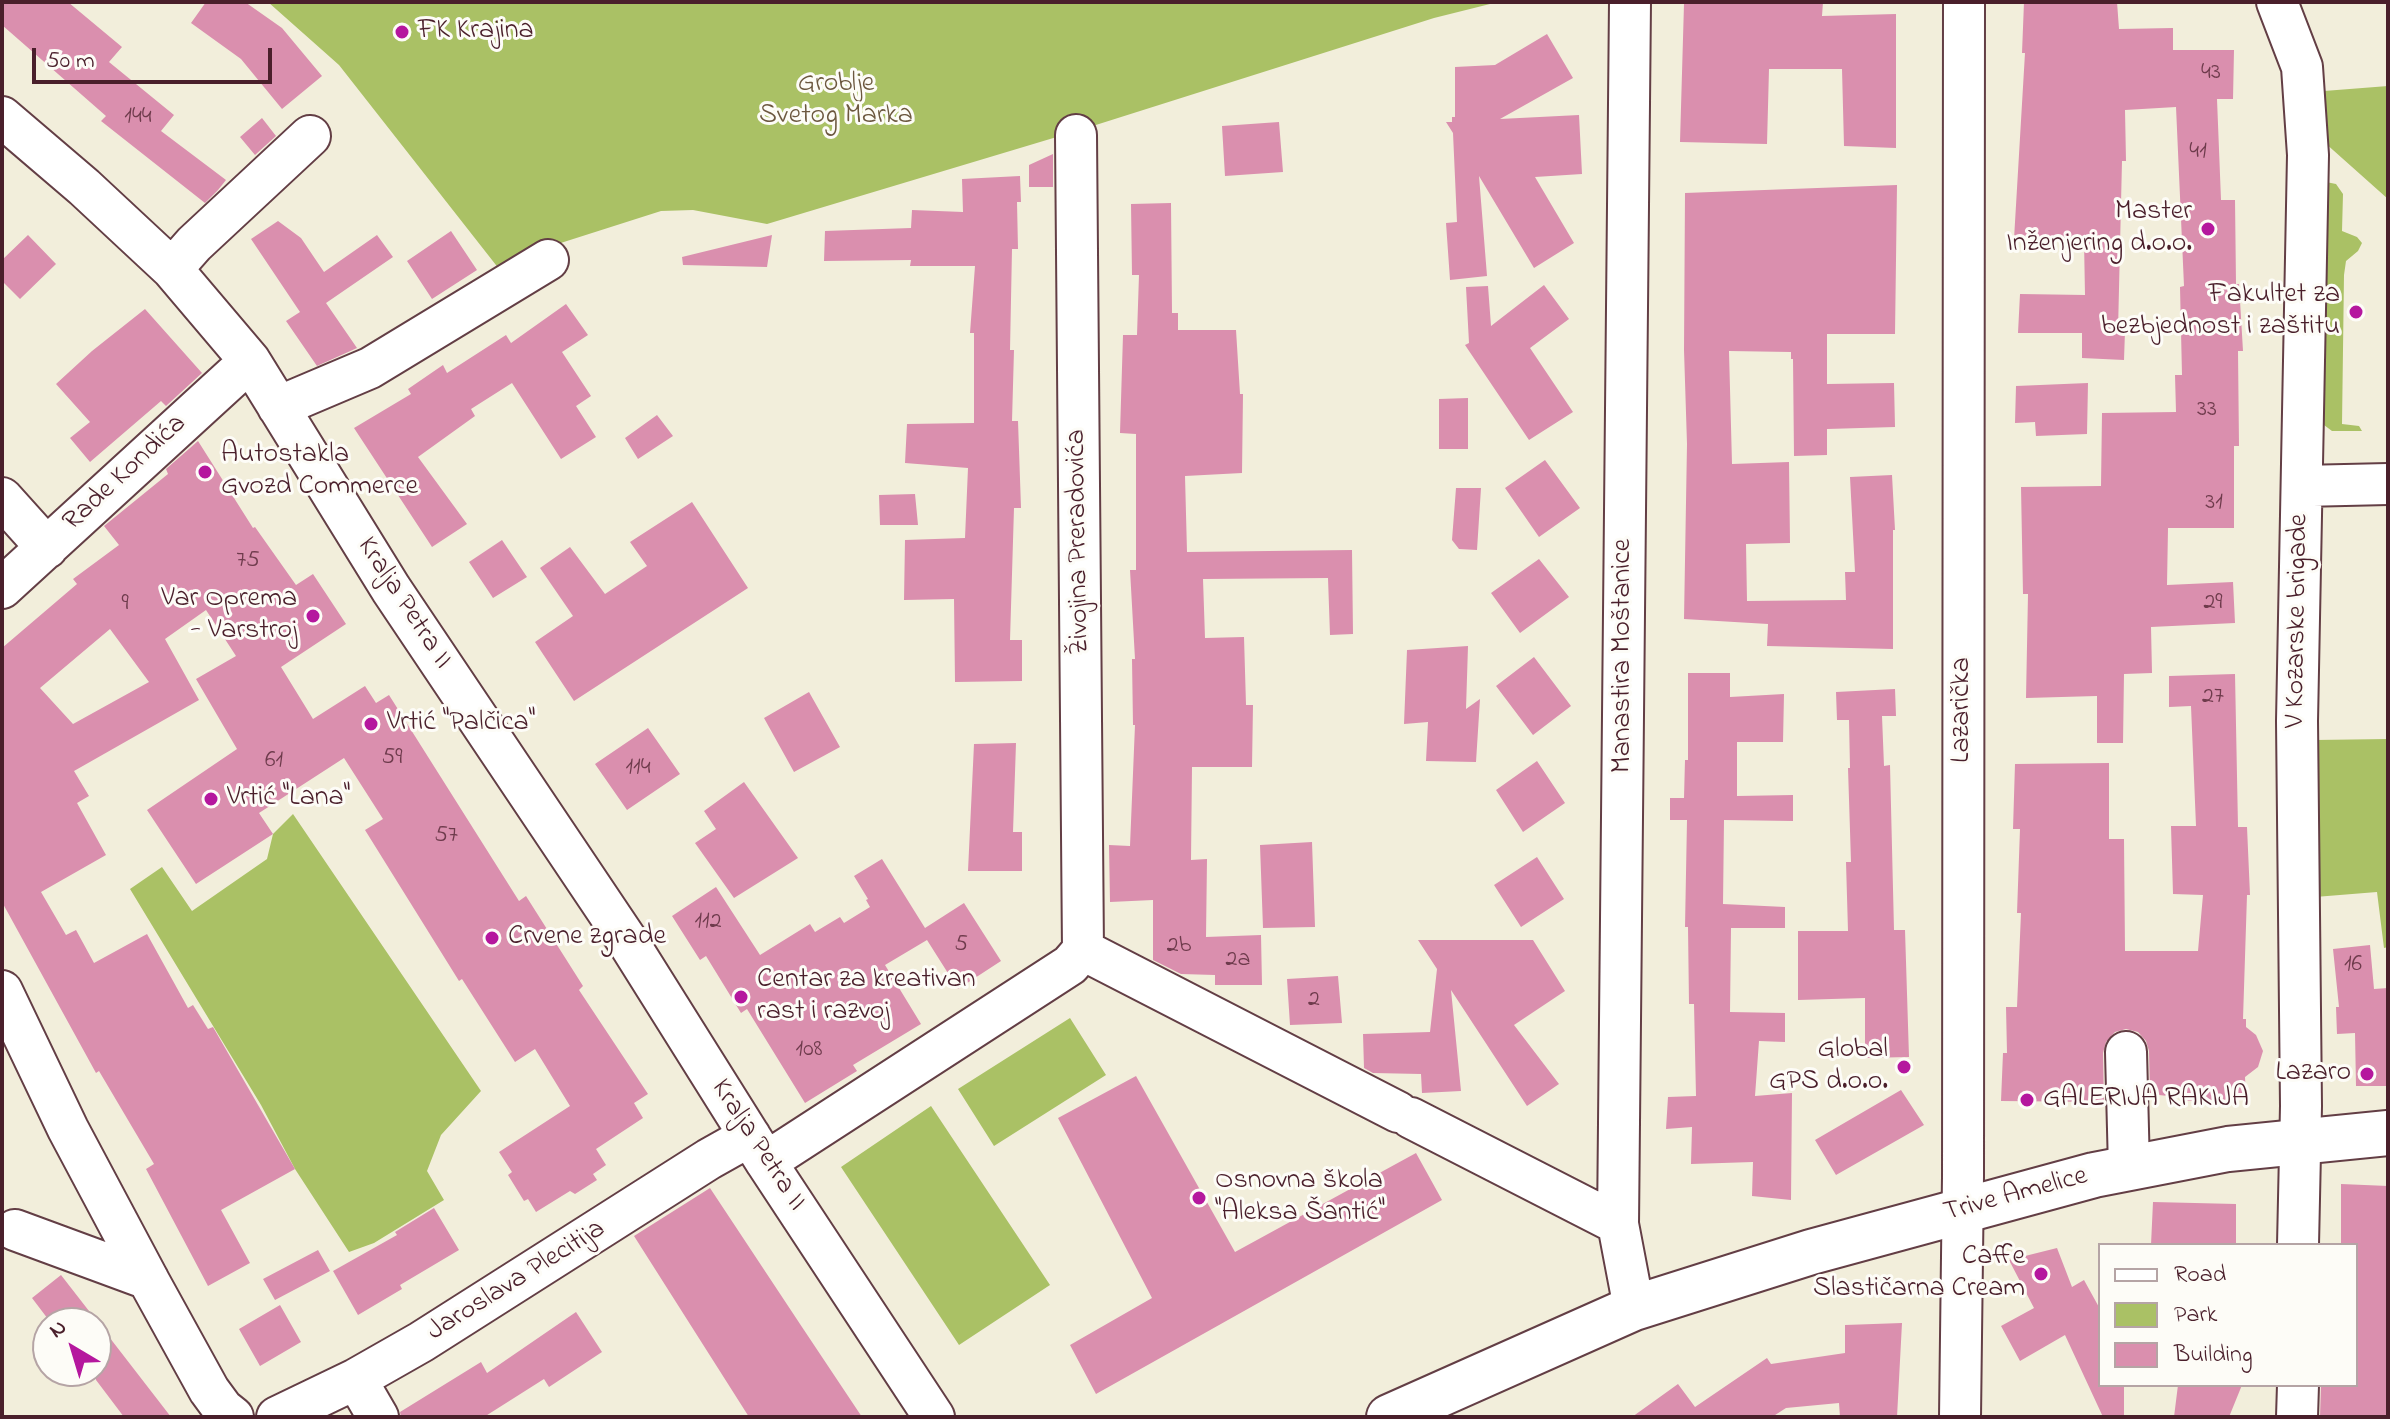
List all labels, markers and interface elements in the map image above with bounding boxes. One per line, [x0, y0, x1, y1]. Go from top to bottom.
place label: FK Krajina [418, 15, 534, 49]
marker: FK Krajina [393, 23, 411, 41]
scale bar [36, 32, 276, 82]
text: 50 m [46, 44, 95, 79]
house number: 43 [2201, 60, 2221, 88]
park label: Groblje Svetog Marka [759, 68, 913, 134]
house number: 144 [124, 104, 152, 132]
house number: 41 [2189, 139, 2207, 167]
place label: Master Inženjering d.o.o. [2006, 196, 2192, 262]
marker: Master Inženjering d.o.o. [2199, 220, 2217, 238]
place label: Fakultet za bezbjednost i zaštitu [2101, 279, 2340, 345]
marker: Fakultet za bezbjednost i zaštitu [2347, 303, 2365, 321]
house number: 33 [2197, 397, 2217, 425]
street label: Rade Kondića [57, 408, 195, 540]
street label: Živojina Preradovića [1061, 429, 1099, 655]
place label: Autostakla Gvozd Commerce [221, 439, 418, 505]
marker: Autostakla Gvozd Commerce [196, 463, 214, 481]
house number: 31 [2205, 490, 2223, 518]
street label: V Kozarske brigade [2280, 514, 2318, 728]
street label: Kralja Petra II [348, 532, 458, 676]
street label: Manastira Moštanice [1607, 539, 1641, 773]
house number: 75 [236, 548, 260, 576]
place label: Var Oprema - Varstroj [161, 583, 297, 649]
house number: 29 [2203, 590, 2223, 618]
house number: 9 [121, 591, 129, 619]
marker: Var Oprema - Varstroj [304, 607, 322, 625]
street label: Lazarička [1946, 657, 1980, 763]
house number: 27 [2202, 684, 2224, 712]
place label: Vrtić "Palčica" [387, 707, 535, 741]
marker: Vrtić "Palčica" [362, 715, 380, 733]
house number: 59 [382, 745, 402, 773]
house number: 61 [265, 748, 283, 776]
house number: 114 [625, 755, 651, 783]
place label: Vrtić "Lana" [227, 782, 350, 816]
marker: Vrtić "Lana" [202, 790, 220, 808]
house number: 57 [434, 823, 458, 851]
house number: 112 [694, 909, 722, 937]
place label: Crvene zgrade [508, 921, 666, 955]
marker: Crvene zgrade [483, 929, 501, 947]
house number: 5 [954, 932, 968, 960]
house number: 2b [1167, 933, 1191, 961]
house number: 2a [1226, 947, 1250, 975]
house number: 16 [2344, 952, 2362, 980]
place label: Centar za kreativan rast i razvoj [757, 964, 976, 1030]
house number: 2 [1308, 987, 1320, 1015]
marker: Centar za kreativan rast i razvoj [732, 988, 750, 1006]
place label: Global GPS d.o.o. [1769, 1034, 1888, 1100]
house number: 108 [796, 1037, 822, 1065]
place label: Lazaro [2275, 1057, 2351, 1091]
marker: Global GPS d.o.o. [1895, 1058, 1913, 1076]
marker: Lazaro [2358, 1065, 2376, 1083]
street label: Kralja Petra II [702, 1074, 812, 1218]
place label: GALERIJA RAKIJA [2043, 1083, 2249, 1117]
marker: GALERIJA RAKIJA [2018, 1091, 2036, 1109]
street label: Trive Amelice [1941, 1161, 2091, 1231]
place label: Osnovna škola "Aleksa Šantić" [1215, 1165, 1385, 1231]
marker: Osnovna škola "Aleksa Šantić" [1190, 1189, 1208, 1207]
street label: Jaroslava Plecitija [422, 1214, 612, 1350]
place label: Caffe Slastičarna Cream [1813, 1241, 2025, 1307]
legend [2098, 1243, 2358, 1387]
text: Road [2174, 1258, 2226, 1293]
marker: Caffe Slastičarna Cream [2032, 1265, 2050, 1283]
text: Park [2174, 1298, 2217, 1333]
north arrow [32, 1307, 112, 1387]
text: N [43, 1312, 74, 1347]
text: Building [2174, 1338, 2253, 1373]

